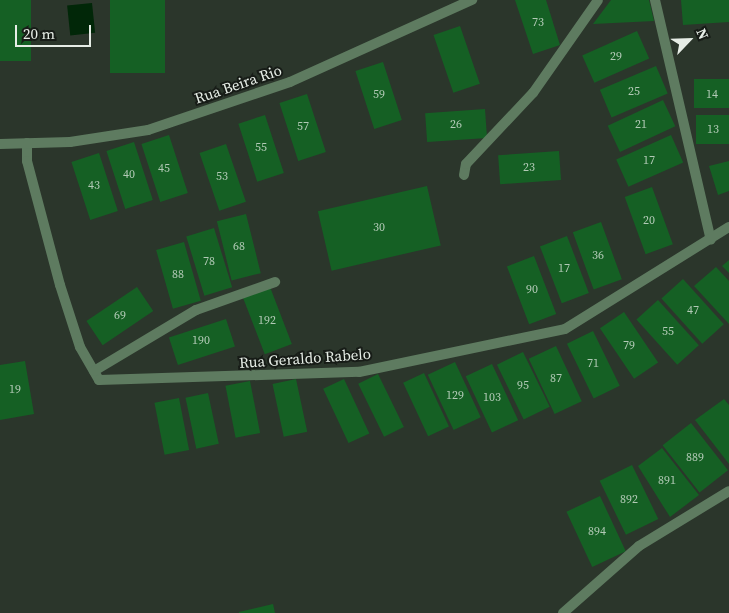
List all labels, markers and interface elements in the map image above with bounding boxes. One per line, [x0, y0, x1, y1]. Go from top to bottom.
scale bar [18, 15, 94, 47]
north arrow [664, 15, 714, 65]
house number: 73 [532, 16, 544, 30]
text: 20 m [23, 23, 55, 44]
text: N [691, 25, 714, 43]
house number: 29 [610, 50, 622, 64]
street label: Rua Beira Rio [192, 61, 284, 107]
house number: 25 [628, 85, 640, 99]
house number: 59 [373, 88, 385, 102]
house number: 14 [706, 88, 718, 102]
house number: 26 [450, 118, 462, 132]
house number: 21 [635, 118, 647, 132]
house number: 57 [297, 120, 309, 134]
house number: 13 [707, 123, 719, 137]
house number: 55 [255, 141, 267, 155]
house number: 17 [643, 154, 655, 168]
house number: 23 [523, 161, 535, 175]
house number: 45 [158, 162, 170, 176]
house number: 40 [123, 168, 135, 182]
house number: 53 [216, 170, 228, 184]
house number: 43 [88, 179, 100, 193]
house number: 20 [643, 214, 655, 228]
house number: 30 [373, 221, 385, 235]
house number: 68 [233, 240, 245, 254]
house number: 36 [592, 249, 604, 263]
house number: 78 [203, 255, 215, 269]
house number: 17 [558, 262, 570, 276]
house number: 88 [172, 268, 184, 282]
house number: 90 [526, 283, 538, 297]
house number: 47 [687, 304, 699, 318]
house number: 69 [114, 309, 126, 323]
house number: 192 [258, 314, 276, 328]
house number: 55 [662, 325, 674, 339]
house number: 190 [192, 334, 210, 348]
house number: 79 [623, 339, 635, 353]
street label: Rua Geraldo Rabelo [238, 344, 372, 372]
house number: 71 [587, 357, 599, 371]
house number: 87 [550, 372, 562, 386]
house number: 95 [517, 379, 529, 393]
house number: 19 [9, 383, 21, 397]
house number: 129 [446, 389, 464, 403]
house number: 103 [483, 391, 501, 405]
house number: 889 [686, 451, 704, 465]
house number: 891 [658, 474, 676, 488]
house number: 892 [620, 493, 638, 507]
house number: 894 [588, 525, 606, 539]

